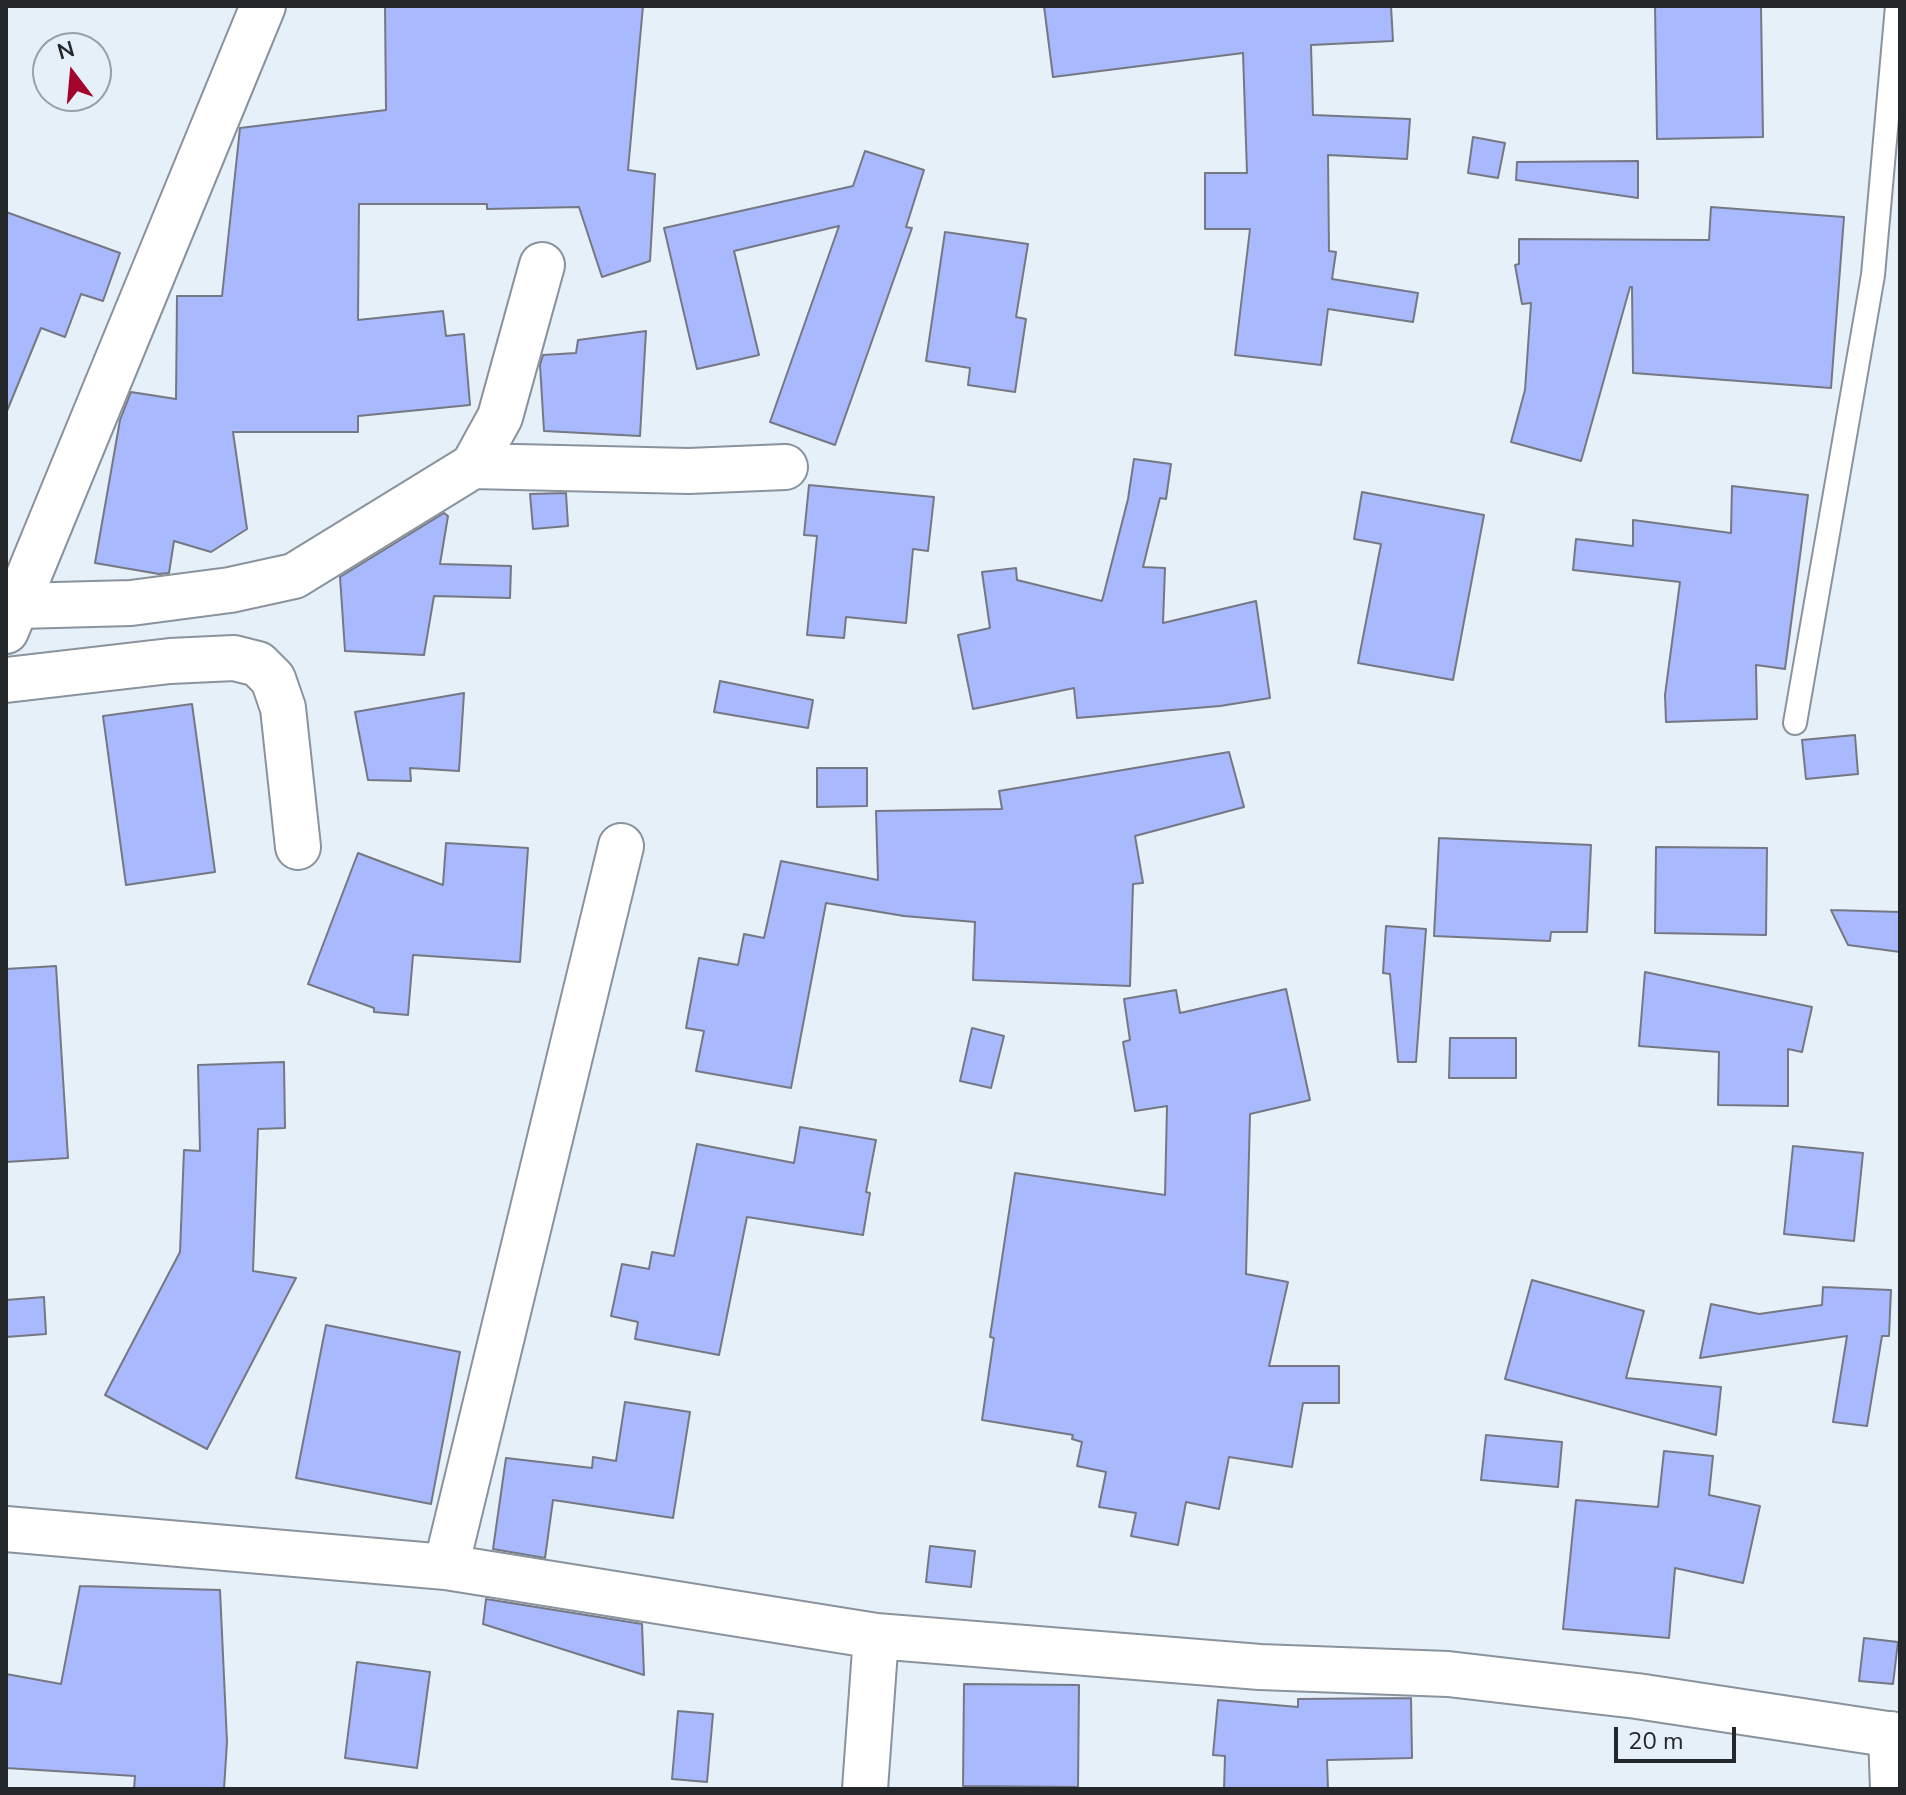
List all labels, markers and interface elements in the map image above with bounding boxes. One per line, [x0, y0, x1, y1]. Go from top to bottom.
north arrow [32, 32, 112, 112]
text: N [54, 34, 78, 68]
scale bar [1618, 1711, 1740, 1761]
text: 20 m [1628, 1725, 1684, 1757]

